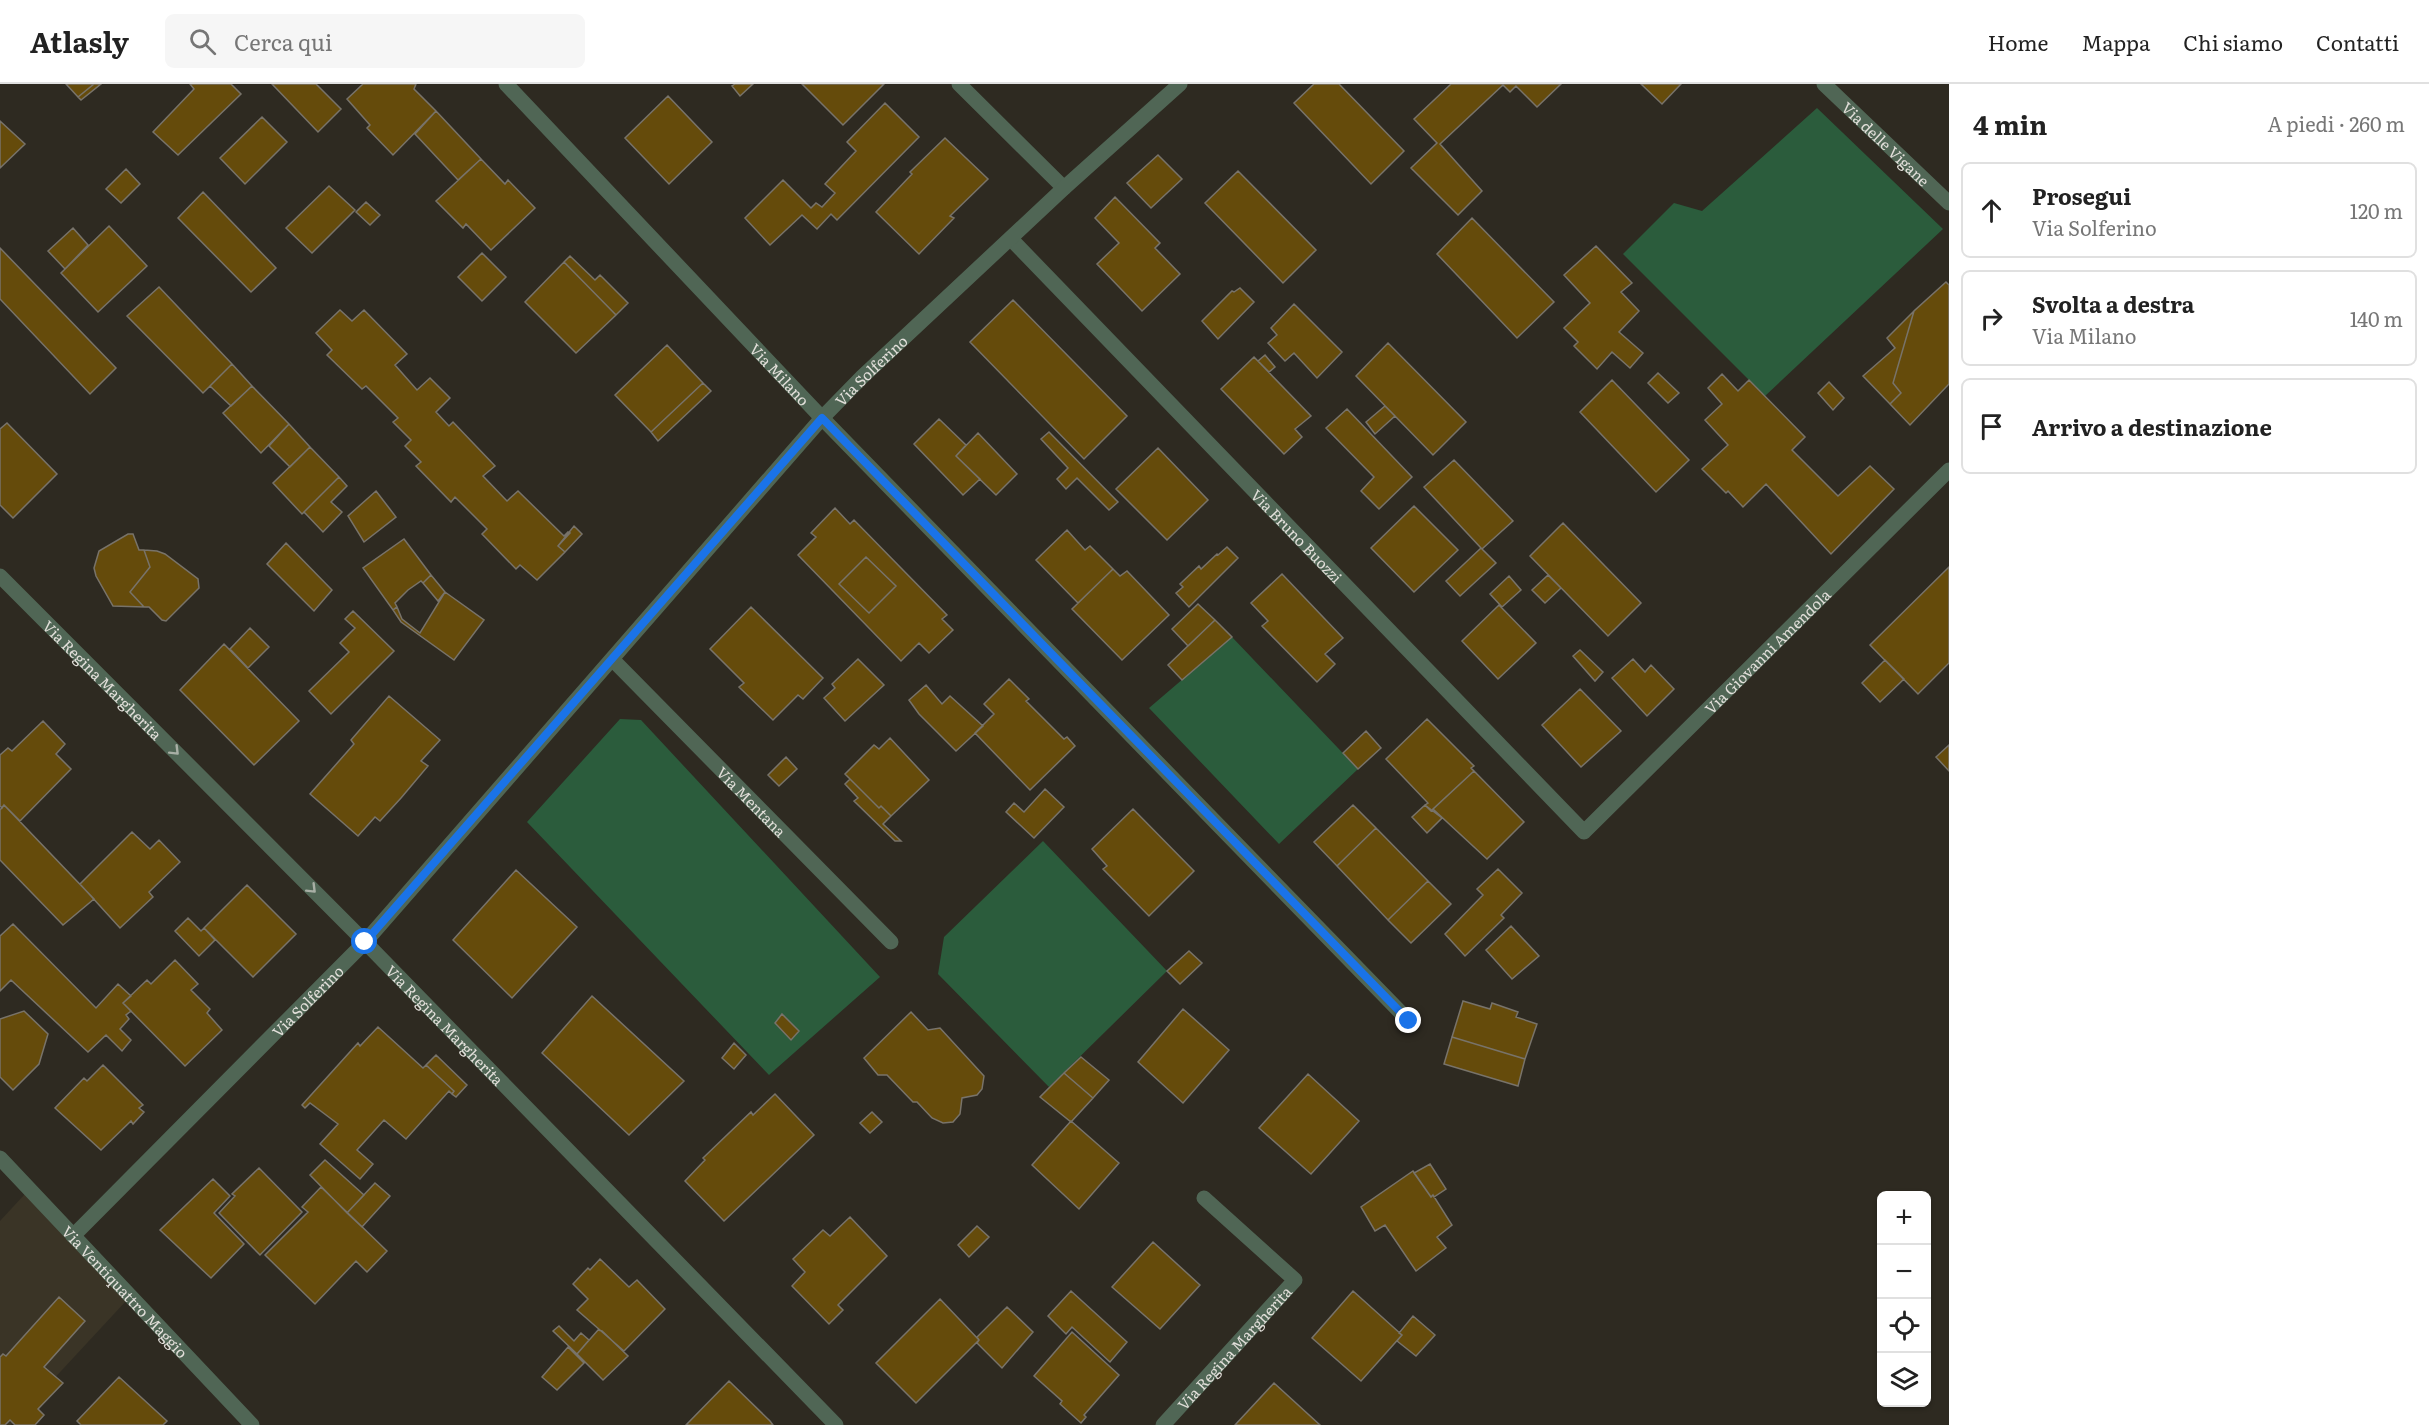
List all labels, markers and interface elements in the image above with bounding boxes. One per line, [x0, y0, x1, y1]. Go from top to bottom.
search box [165, 14, 585, 68]
text: Atlasly [30, 20, 129, 62]
icon: search [186, 25, 219, 58]
text: Cerca qui [234, 25, 332, 58]
text: Home [1988, 26, 2049, 57]
text: Mappa [2082, 26, 2150, 57]
text: Chi siamo [2183, 26, 2283, 57]
text: Contatti [2316, 26, 2399, 57]
street label: Via delle Vigane [1837, 96, 1936, 191]
text: 4 min [1973, 104, 2047, 143]
text: A piedi · 260 m [2268, 108, 2405, 138]
text: Prosegui [2032, 179, 2131, 212]
icon: ahead [1975, 194, 2008, 227]
text: 120 m [2350, 195, 2403, 225]
text: Via Solferino [2032, 212, 2157, 242]
text: Svolta a destra [2032, 287, 2194, 320]
icon: right [1975, 302, 2008, 335]
text: 140 m [2350, 303, 2403, 333]
text: Via Milano [2032, 320, 2137, 350]
street label: Via Solferino [829, 329, 912, 411]
street label: Via Milano [745, 337, 816, 410]
icon: arrive [1975, 410, 2008, 443]
text: Arrivo a destinazione [2032, 410, 2272, 443]
street label: Via Bruno Buozzi [1246, 483, 1348, 587]
street label: Via Giovanni Amendola [1698, 582, 1836, 719]
street label: Via Regina Margherita [38, 614, 169, 745]
one-way arrow [167, 744, 178, 755]
street label: Via Mentana [712, 761, 793, 842]
one-way arrow [305, 882, 316, 893]
route start [351, 928, 377, 954]
street label: Via Solferino [266, 959, 348, 1042]
street label: Via Regina Margherita [381, 959, 510, 1091]
route end [1395, 1007, 1421, 1033]
map controls [1877, 1191, 1931, 1407]
button: + [1877, 1191, 1931, 1245]
street label: Via Ventiquattro Maggio [57, 1220, 194, 1363]
button: − [1877, 1245, 1931, 1299]
street label: Via Regina Margherita [1171, 1279, 1297, 1415]
button: locate [1877, 1299, 1931, 1353]
button: layers [1877, 1353, 1931, 1407]

